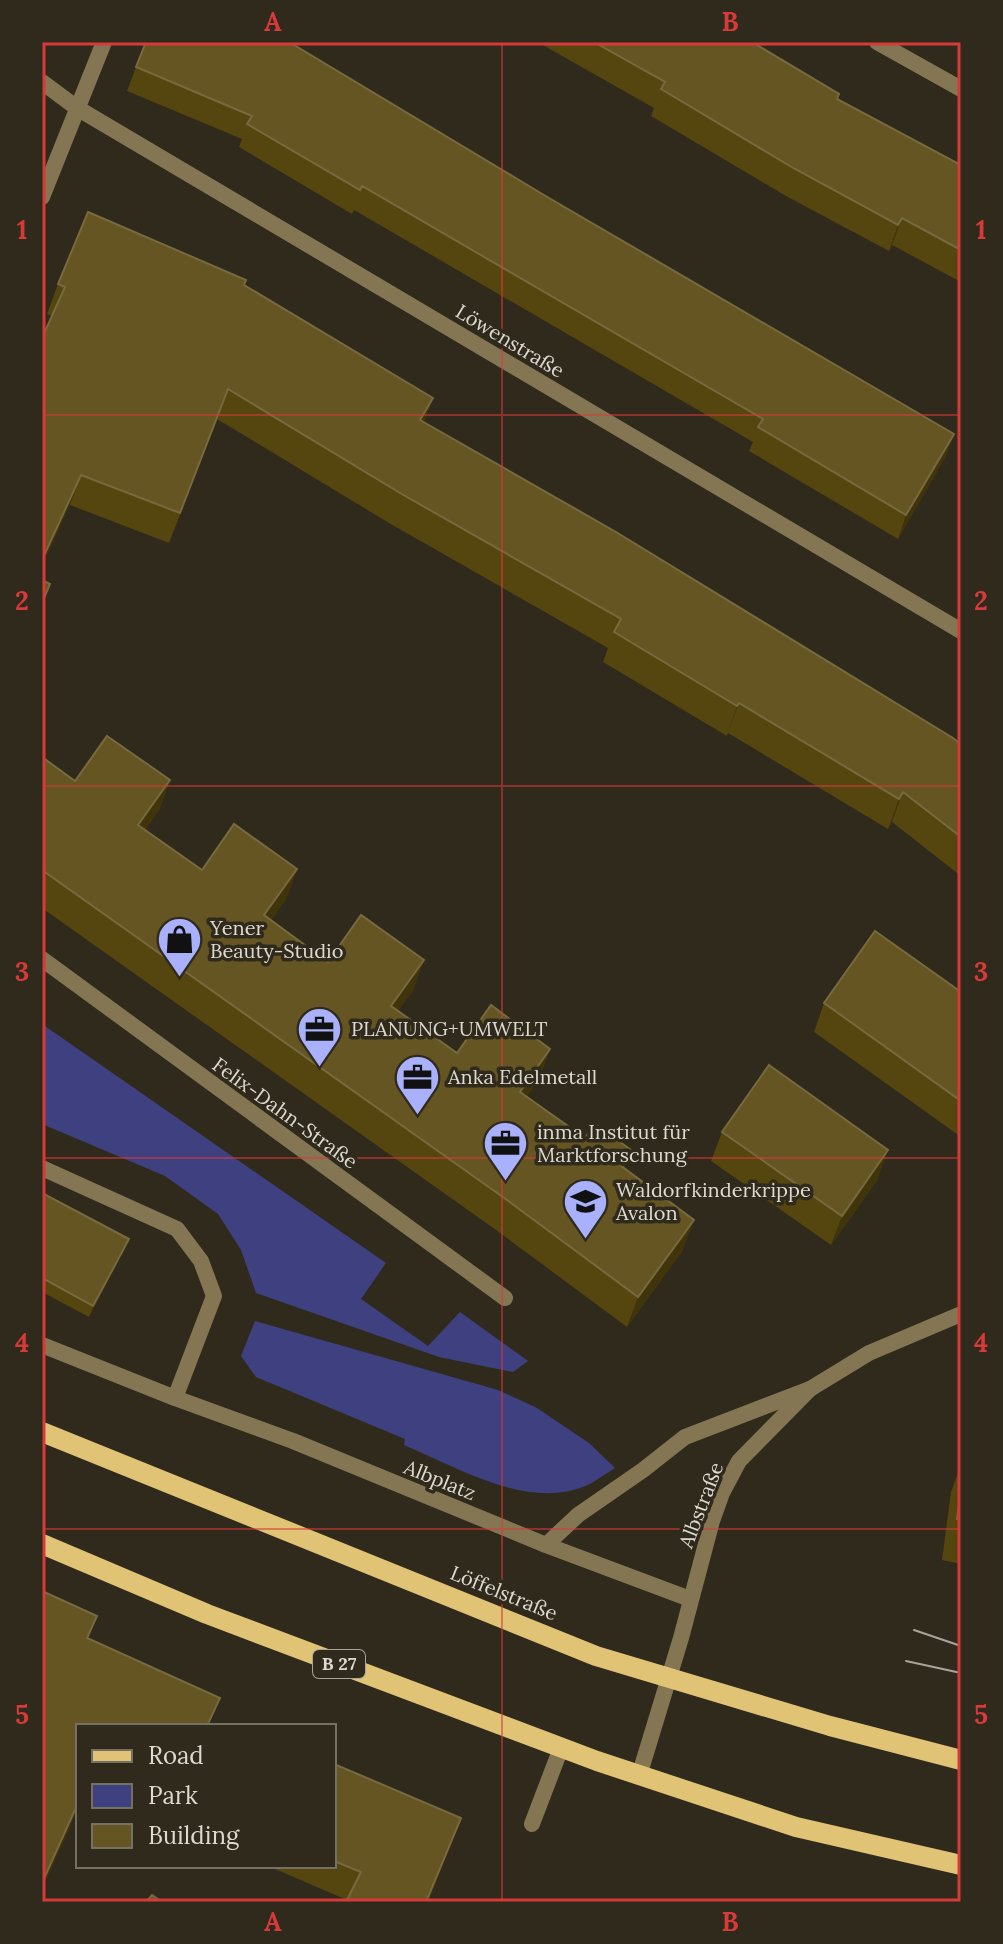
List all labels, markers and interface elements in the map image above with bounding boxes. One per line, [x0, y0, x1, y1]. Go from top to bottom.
text: A [264, 5, 282, 38]
text: B [721, 5, 739, 38]
text: 1 [17, 213, 27, 246]
text: 1 [976, 213, 986, 246]
street label: Löwenstraße [451, 298, 569, 383]
text: 2 [15, 584, 29, 617]
text: 2 [974, 584, 988, 617]
shop icon: Yener Beauty-Studio [155, 915, 203, 978]
place label: Yener Beauty-Studio [209, 915, 343, 963]
text: 3 [15, 955, 29, 988]
text: 3 [974, 955, 988, 988]
office icon: PLANUNG+UMWELT [296, 1005, 344, 1068]
place label: PLANUNG+UMWELT [351, 1016, 548, 1041]
street label: Felix-Dahn-Straße [208, 1052, 363, 1174]
office icon: Anka Edelmetall [393, 1053, 441, 1116]
place label: Anka Edelmetall [447, 1064, 597, 1089]
place label: inma Institut für Marktforschung [537, 1119, 690, 1167]
office icon: inma Institut für Marktforschung [482, 1120, 530, 1183]
school or university icon: Waldorfkinderkrippe Avalon [561, 1177, 609, 1240]
place label: Waldorfkinderkrippe Avalon [615, 1177, 811, 1225]
text: 4 [15, 1326, 29, 1359]
text: 4 [974, 1326, 988, 1359]
street label: Albplatz [400, 1454, 480, 1505]
street label: Albstraße [672, 1458, 728, 1552]
street label: Löffelstraße [447, 1560, 562, 1625]
road number: B 27 [313, 1650, 365, 1678]
text: 5 [15, 1698, 29, 1731]
text: 5 [974, 1698, 988, 1731]
legend [76, 1724, 336, 1868]
text: Road [148, 1740, 204, 1771]
text: Park [148, 1780, 198, 1811]
text: Building [148, 1820, 240, 1851]
text: A [264, 1905, 282, 1938]
text: B [721, 1905, 739, 1938]

